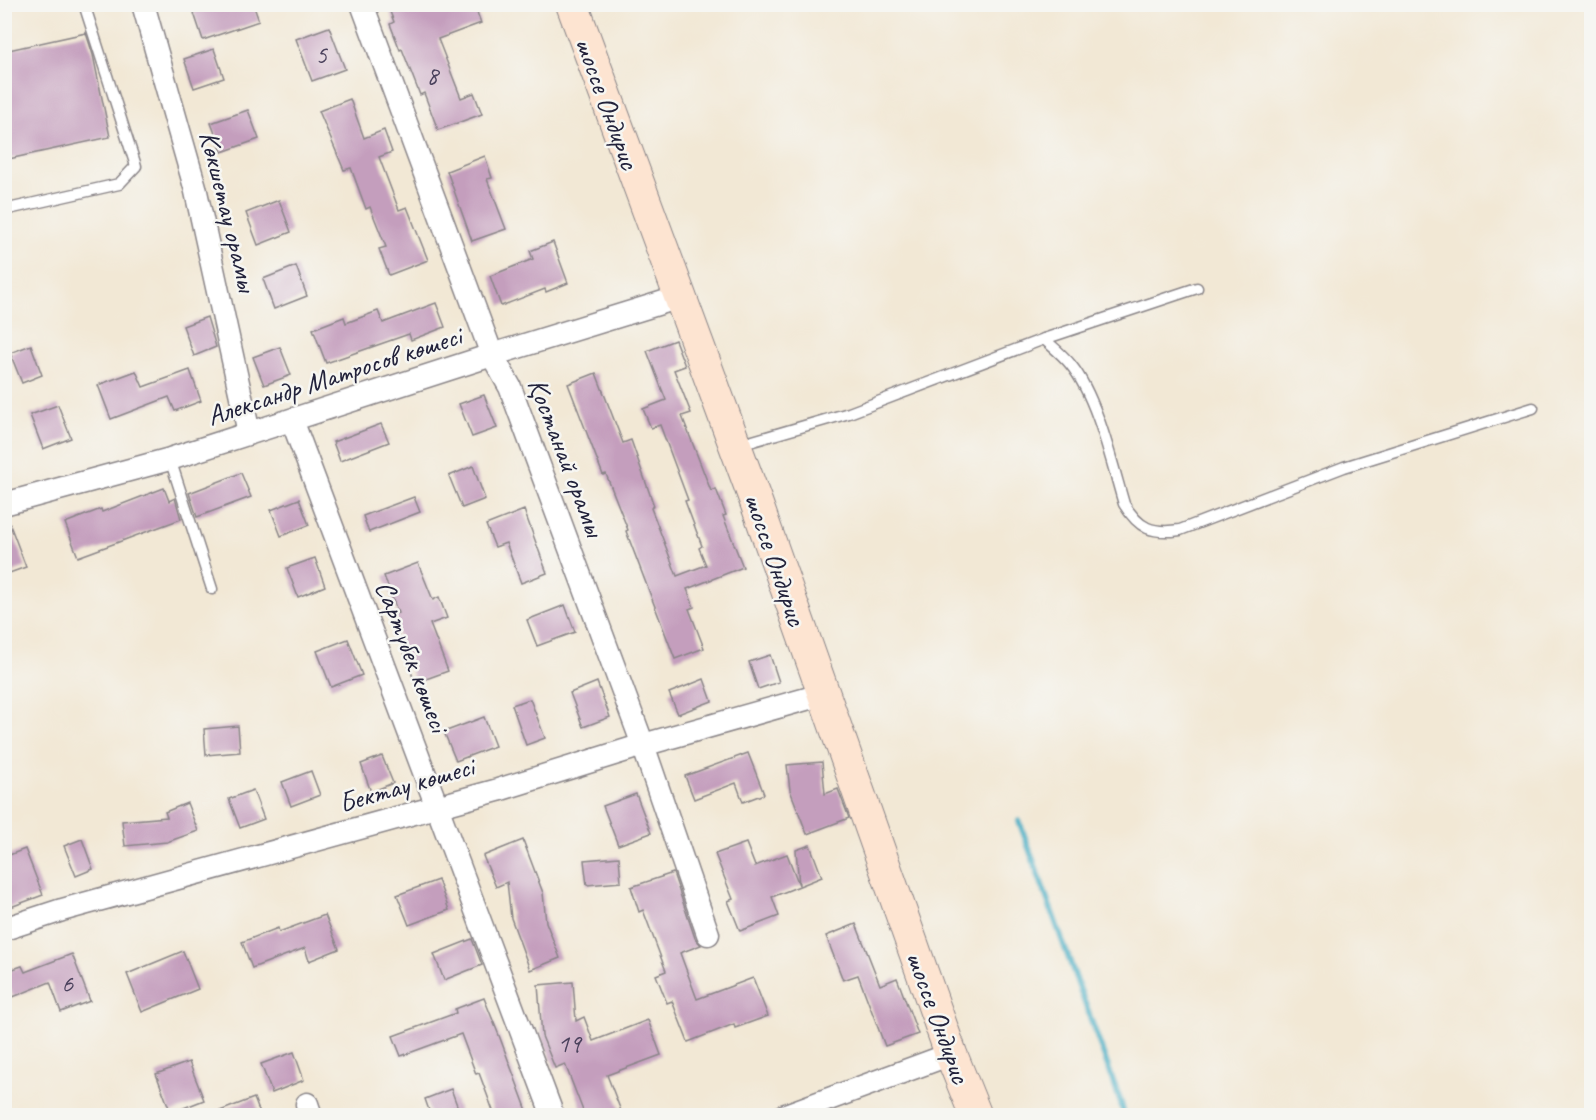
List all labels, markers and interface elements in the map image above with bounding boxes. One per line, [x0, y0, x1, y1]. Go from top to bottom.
street label: шоссе Ондирис [568, 32, 648, 176]
house number: 5 [315, 38, 328, 71]
house number: 8 [426, 59, 440, 92]
street label: Көкшетау орамы [192, 127, 266, 297]
street label: Александр Матросов көшесі [203, 317, 469, 433]
street label: Қостанай орамы [520, 373, 613, 543]
street label: шоссе Ондирис [737, 488, 815, 632]
street label: Сартүбек көшесі [368, 576, 459, 740]
street label: Бектау көшесі [334, 747, 481, 820]
street label: шоссе Ондирис [899, 946, 979, 1090]
house number: 6 [61, 967, 74, 1000]
house number: 19 [557, 1027, 583, 1060]

